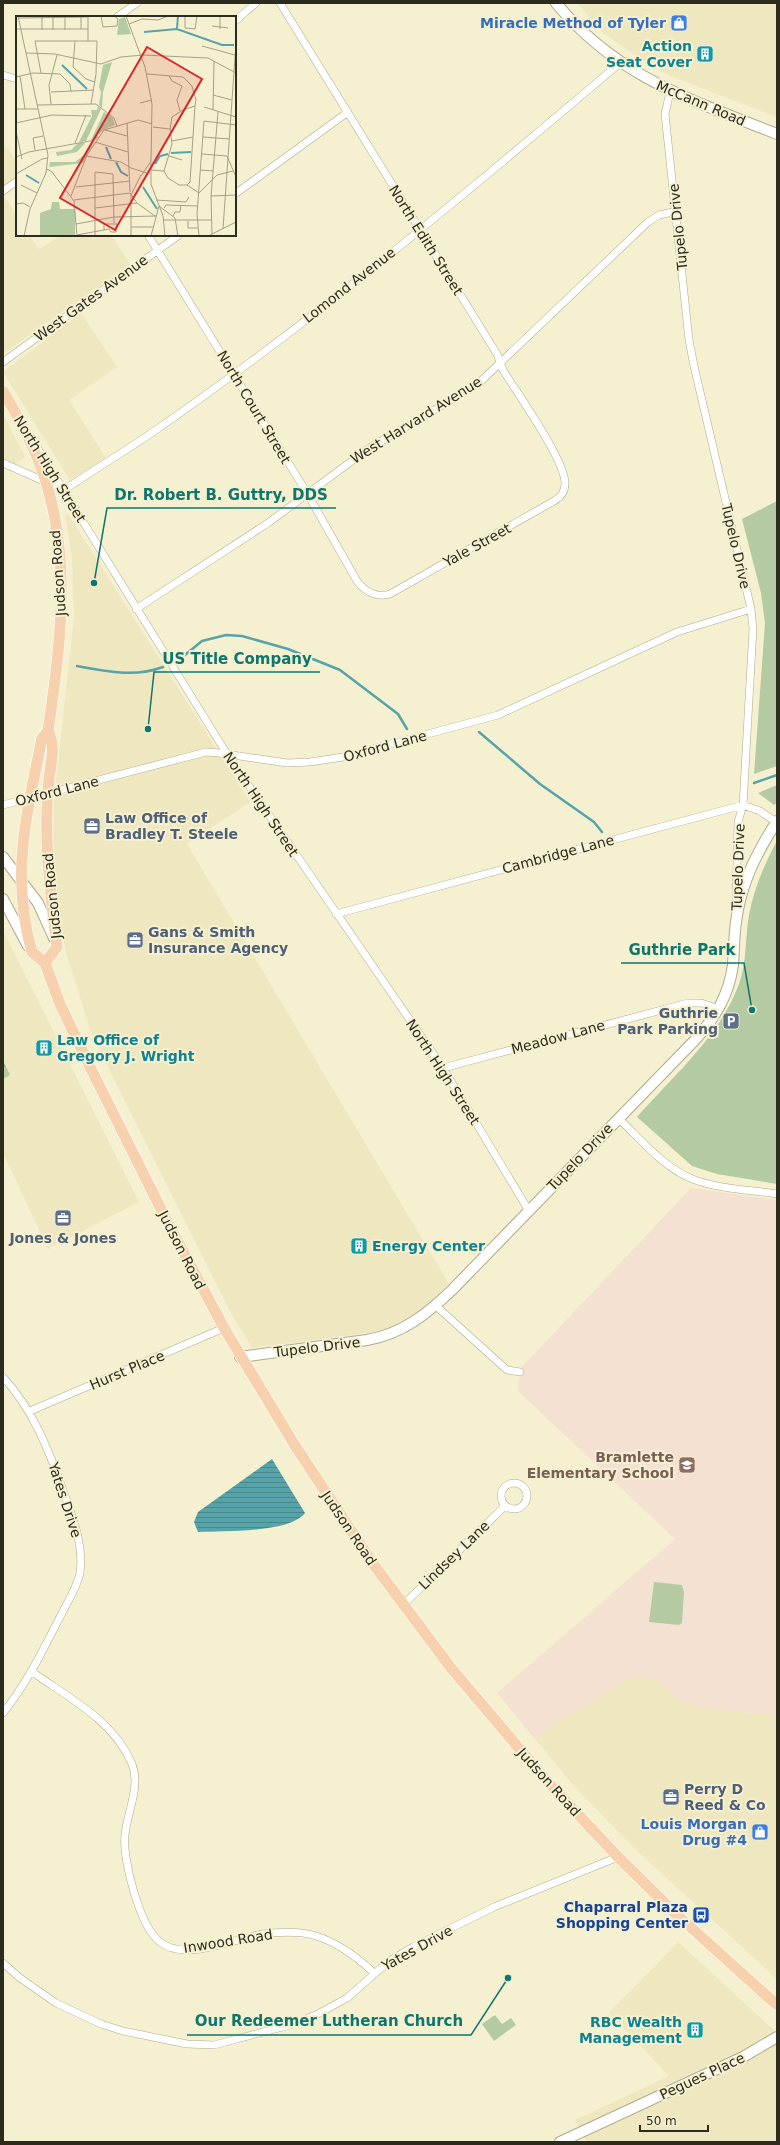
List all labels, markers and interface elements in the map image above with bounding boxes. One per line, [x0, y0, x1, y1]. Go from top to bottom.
shop icon: Miracle Method of Tyler [669, 13, 689, 33]
place label: Miracle Method of Tyler [480, 15, 666, 31]
inset map [16, 16, 236, 236]
place label: Action Seat Cover [606, 38, 692, 70]
building icon: Action Seat Cover [695, 44, 715, 64]
street label: McCann Road [654, 77, 748, 129]
street label: North Edith Street [386, 182, 467, 298]
street label: Tupelo Drive [665, 183, 691, 272]
street label: Lomond Avenue [300, 244, 398, 326]
street label: West Gates Avenue [31, 252, 151, 344]
street label: North Court Street [214, 348, 294, 467]
street label: West Harvard Avenue [348, 373, 484, 467]
street label: North High Street [11, 413, 90, 526]
callout: Dr. Robert B. Guttry, DDS [107, 481, 336, 508]
text: Dr. Robert B. Guttry, DDS [114, 486, 328, 504]
street label: Tupelo Drive [718, 501, 754, 590]
street label: Yale Street [440, 520, 514, 571]
street label: Judson Road [47, 529, 69, 618]
callout: US Title Company [154, 645, 320, 672]
text: US Title Company [162, 650, 312, 668]
street label: Oxford Lane [342, 727, 428, 765]
street label: North High Street [220, 749, 302, 860]
street label: Oxford Lane [14, 773, 100, 809]
place label: Law Office of Bradley T. Steele [105, 810, 238, 842]
office icon: Law Office of Bradley T. Steele [82, 816, 102, 836]
street label: Tupelo Drive [728, 823, 748, 912]
street label: Cambridge Lane [500, 831, 616, 877]
street label: Judson Road [40, 852, 65, 941]
place label: Gans & Smith Insurance Agency [148, 924, 288, 956]
office icon: Gans & Smith Insurance Agency [125, 930, 145, 950]
callout: Guthrie Park [621, 936, 744, 963]
text: Guthrie Park [629, 941, 736, 959]
place label: Guthrie Park Parking [617, 1005, 718, 1037]
parking icon: Guthrie Park Parking [721, 1011, 741, 1031]
street label: North High Street [403, 1016, 483, 1128]
street label: Meadow Lane [509, 1017, 607, 1057]
place label: Law Office of Gregory J. Wright [57, 1032, 195, 1064]
building icon: Law Office of Gregory J. Wright [34, 1038, 54, 1058]
street label: Tupelo Drive [543, 1120, 616, 1195]
street label: Judson Road [155, 1207, 209, 1292]
office icon: Jones & Jones [53, 1208, 73, 1228]
place label: Jones & Jones [8, 1230, 117, 1246]
building icon: Energy Center [349, 1236, 369, 1256]
place label: Energy Center [372, 1238, 485, 1254]
street label: Tupelo Drive [272, 1334, 361, 1360]
street label: Hurst Place [87, 1347, 167, 1393]
place label: Bramlette Elementary School [527, 1449, 674, 1481]
school or university icon: Bramlette Elementary School [677, 1455, 697, 1475]
street label: Yates Drive [45, 1459, 85, 1540]
street label: Judson Road [318, 1487, 380, 1568]
street label: Lindsey Lane [415, 1517, 493, 1593]
street label: Judson Road [514, 1744, 584, 1819]
place label: Perry D Reed & Co [684, 1781, 766, 1813]
office icon: Perry D Reed & Co [661, 1787, 681, 1807]
place label: Louis Morgan Drug #4 [641, 1816, 747, 1848]
shop icon: Louis Morgan Drug #4 [750, 1822, 770, 1842]
place label: Chaparral Plaza Shopping Center [556, 1899, 688, 1931]
bus stop icon: Chaparral Plaza Shopping Center [691, 1905, 711, 1925]
street label: Yates Drive [378, 1922, 455, 1974]
street label: Inwood Road [182, 1926, 274, 1956]
callout: Our Redeemer Lutheran Church [187, 2008, 471, 2035]
text: Our Redeemer Lutheran Church [195, 2012, 463, 2030]
place label: RBC Wealth Management [579, 2014, 682, 2046]
building icon: RBC Wealth Management [685, 2020, 705, 2040]
street label: Pegues Place [657, 2049, 747, 2103]
scale bar [640, 2107, 708, 2133]
text: 50 m [646, 2114, 677, 2128]

